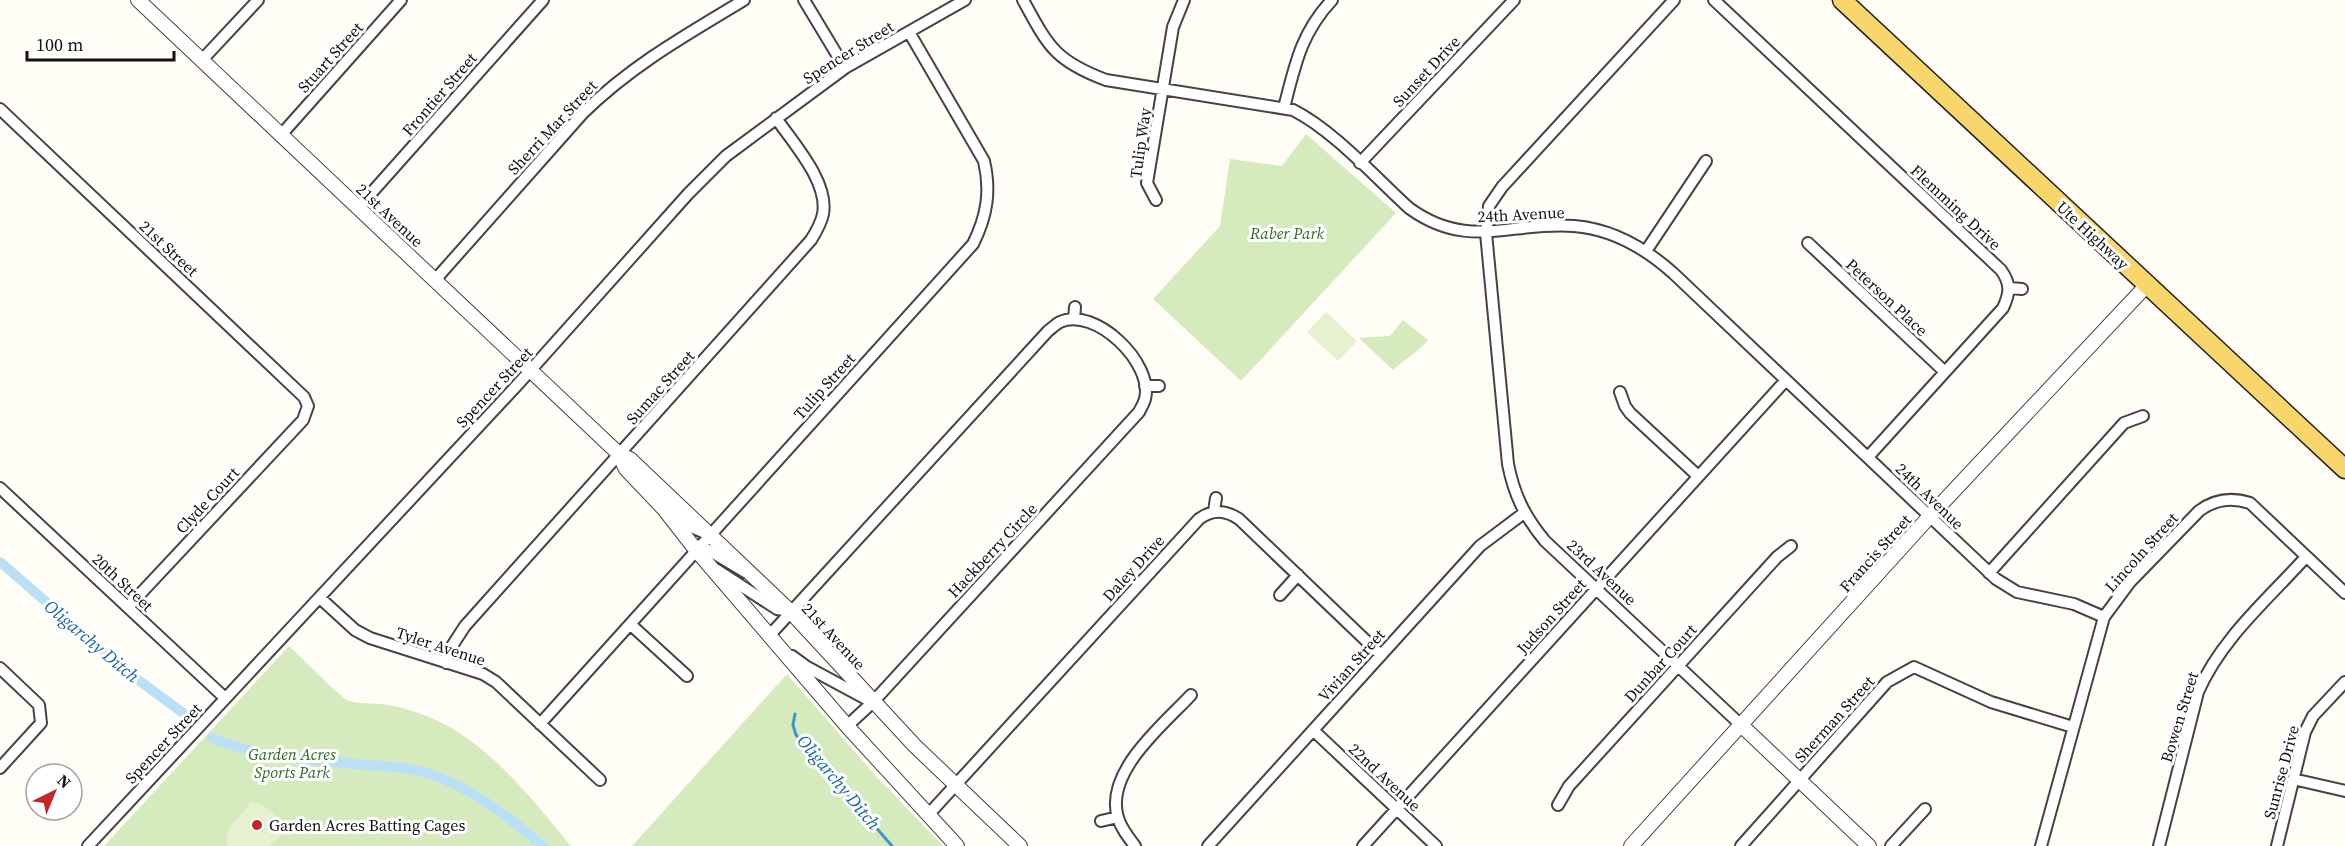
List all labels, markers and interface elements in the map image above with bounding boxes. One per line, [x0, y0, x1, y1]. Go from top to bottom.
street label: Spencer Street [798, 15, 898, 89]
street label: Stuart Street [292, 16, 368, 97]
scale bar [27, 24, 174, 62]
street label: Sunset Drive [1387, 31, 1465, 111]
text: 100 m [36, 32, 83, 57]
street label: Frontier Street [397, 47, 482, 140]
street label: Sherri Mar Street [502, 74, 602, 179]
street label: Tulip Way [1124, 105, 1156, 180]
street label: Flemming Drive [1906, 159, 2006, 255]
street label: 21st Avenue [352, 178, 428, 252]
street label: Ute Highway [2052, 196, 2134, 275]
street label: 24th Avenue [1477, 201, 1565, 227]
street label: 21st Street [135, 215, 204, 282]
park label: Raber Park [1249, 222, 1324, 244]
street label: Peterson Place [1841, 253, 1933, 341]
street label: Spencer Street [451, 341, 538, 432]
street label: Sumac Street [621, 345, 700, 429]
street label: Tulip Street [788, 347, 860, 424]
street label: 24th Avenue [1891, 458, 1969, 534]
street label: Clyde Court [170, 461, 244, 538]
street label: Hackberry Circle [942, 498, 1042, 602]
street label: Lincoln Street [2099, 507, 2183, 597]
street label: Francis Street [1834, 509, 1916, 597]
street label: Daley Drive [1097, 530, 1169, 606]
street label: 23rd Avenue [1562, 534, 1642, 610]
street label: 20th Street [88, 548, 159, 616]
street label: Judson Street [1511, 573, 1591, 659]
water label: Oligarchy Ditch [39, 594, 145, 688]
street label: 21st Avenue [797, 598, 871, 674]
street label: Dunbar Court [1619, 618, 1702, 707]
street label: Tyler Avenue [393, 621, 489, 671]
street label: Vivian Street [1313, 623, 1390, 706]
street label: Bowen Street [2155, 668, 2203, 765]
street label: Sherman Street [1789, 670, 1879, 767]
street label: Spencer Street [120, 697, 207, 788]
street label: Sunrise Drive [2258, 723, 2304, 821]
water label: Oligarchy Ditch [792, 729, 886, 835]
street label: 22nd Avenue [1344, 738, 1426, 816]
park label: Garden Acres Sports Park [248, 743, 336, 783]
north arrow [24, 762, 84, 822]
text: N [52, 769, 76, 793]
place label: Garden Acres Batting Cages [269, 814, 465, 836]
marker: Garden Acres Batting Cages [250, 818, 264, 832]

